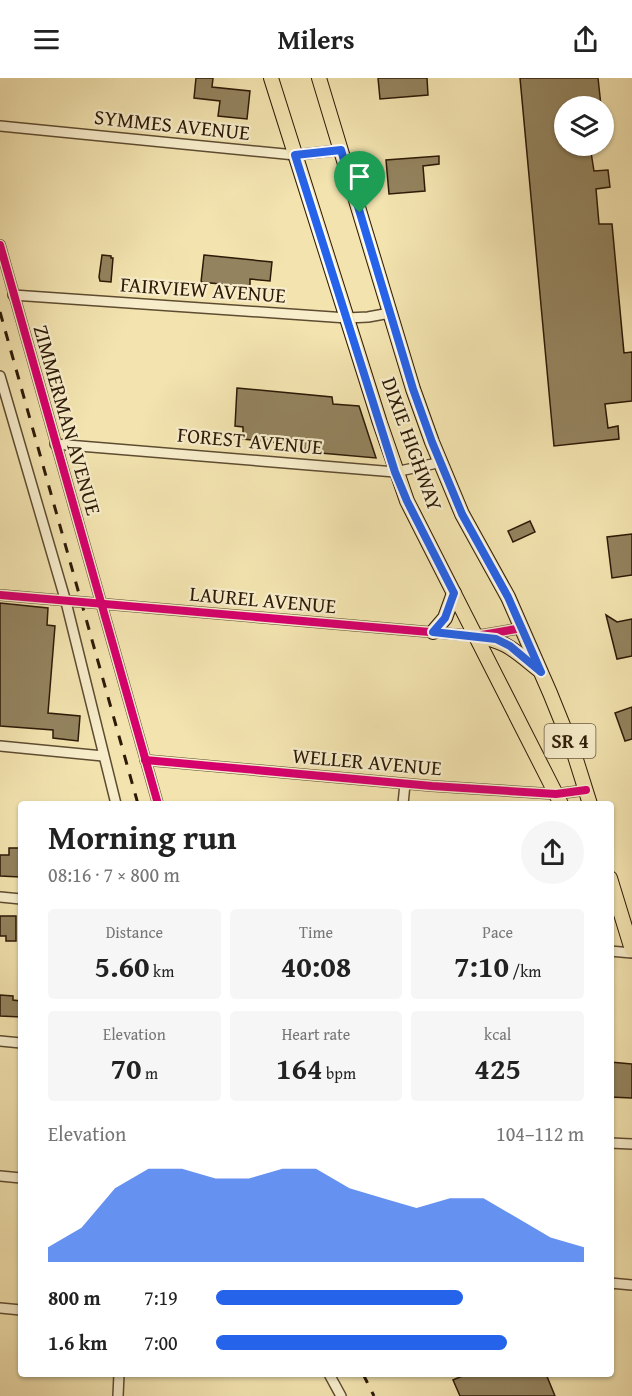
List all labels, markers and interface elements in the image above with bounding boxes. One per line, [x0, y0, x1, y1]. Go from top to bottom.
text: Milers [277, 19, 355, 59]
icon: menu [30, 23, 63, 56]
icon: share [569, 23, 602, 56]
map controls [554, 96, 614, 156]
button: layers [554, 96, 614, 156]
street label: SYMMES AVENUE [93, 101, 252, 148]
pin [334, 151, 385, 213]
icon: arrive [343, 160, 376, 193]
street label: FAIRVIEW AVENUE [119, 268, 287, 311]
street label: ZIMMERMAN AVENUE [25, 321, 110, 519]
street label: DIXIE HIGHWAY [374, 373, 451, 515]
street label: FOREST AVENUE [176, 419, 325, 462]
street label: LAUREL AVENUE [188, 578, 338, 621]
road number: SR 4 [544, 724, 596, 758]
street label: WELLER AVENUE [291, 740, 443, 784]
text: Morning run [48, 813, 237, 861]
button: share [521, 821, 584, 884]
text: 08:16 · 7 × 800 m [48, 860, 180, 889]
text: Distance [106, 920, 163, 944]
text: Time [299, 920, 333, 944]
text: Pace [482, 920, 513, 944]
text: 5.60 [94, 944, 150, 988]
text: 40:08 [281, 944, 351, 988]
text: 7:10 [454, 944, 509, 988]
text: km [150, 959, 174, 983]
text: /km [509, 959, 541, 983]
text: Elevation [103, 1022, 166, 1046]
text: Heart rate [282, 1022, 350, 1046]
text: kcal [484, 1022, 511, 1046]
text: 70 [110, 1046, 142, 1090]
text: 164 [276, 1046, 323, 1090]
text: 425 [474, 1046, 521, 1090]
text: m [142, 1061, 158, 1085]
text: bpm [323, 1061, 356, 1085]
text: Elevation [48, 1119, 126, 1148]
text: 104–112 m [496, 1119, 584, 1148]
text: 800 m [48, 1283, 101, 1312]
text: 7:19 [144, 1283, 178, 1312]
text: 1.6 km [48, 1328, 107, 1357]
text: 7:00 [144, 1328, 178, 1357]

